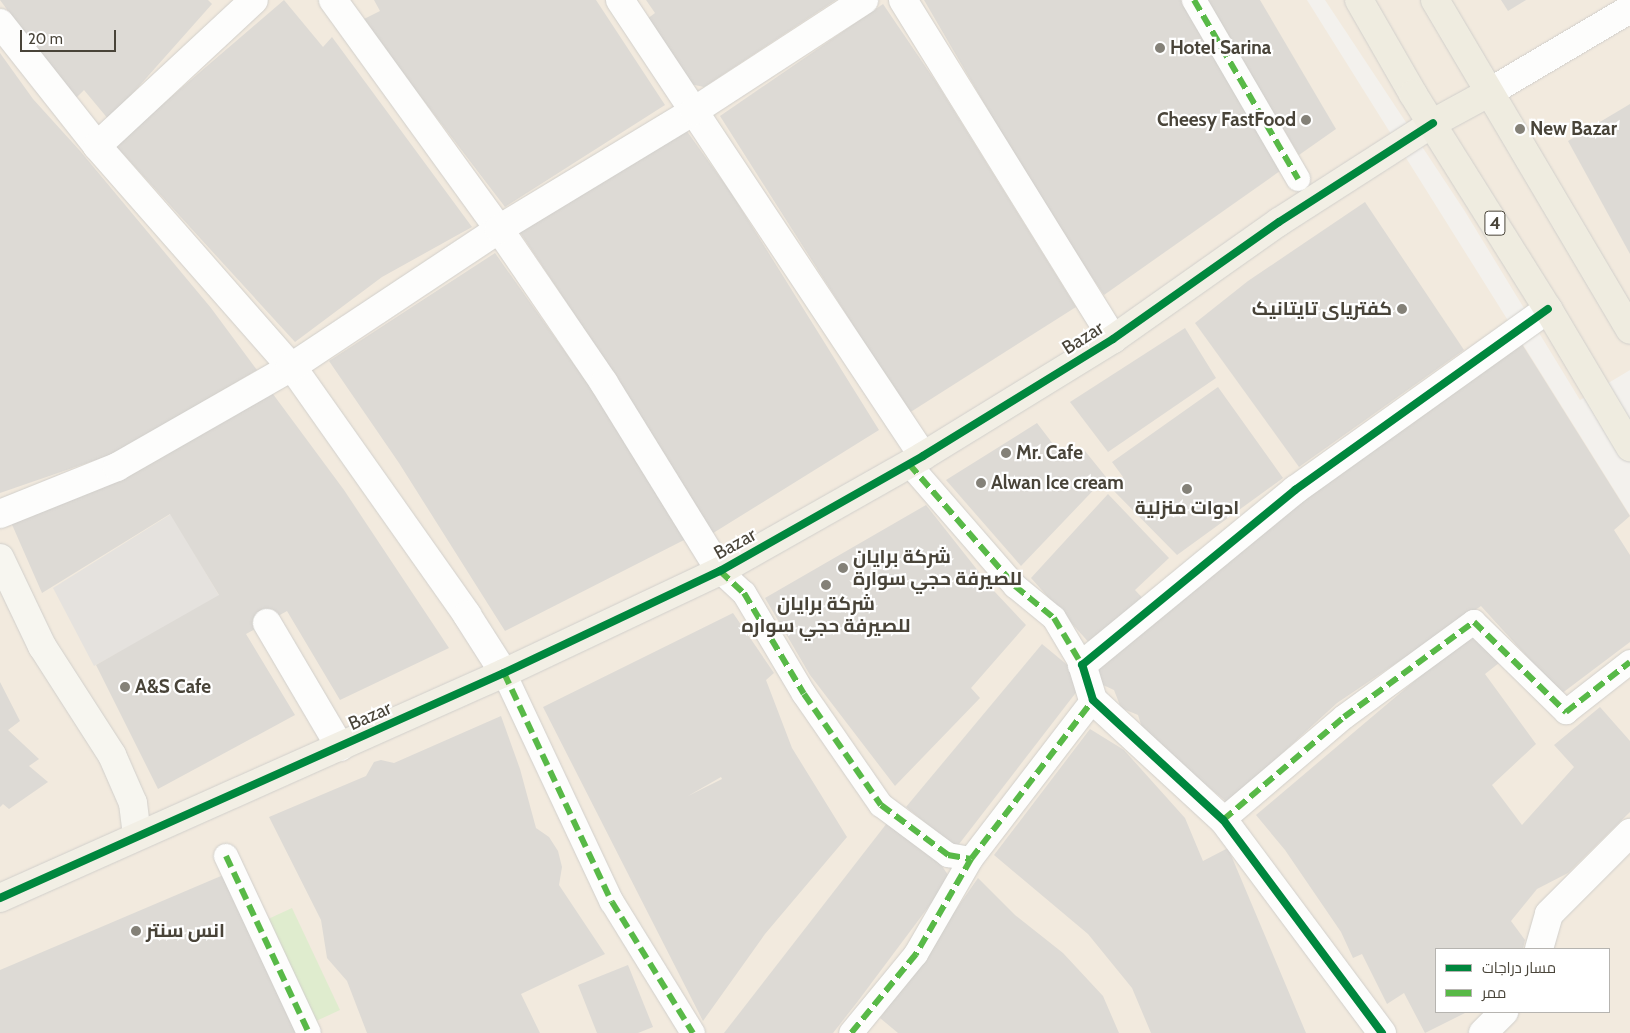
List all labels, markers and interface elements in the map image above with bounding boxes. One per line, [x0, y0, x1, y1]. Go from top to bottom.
scale bar [22, 20, 119, 52]
text: 20 m [28, 30, 63, 48]
place label: Hotel Sarina [1170, 37, 1271, 59]
marker: Hotel Sarina [1154, 42, 1166, 54]
place label: Cheesy FastFood [1157, 109, 1296, 131]
marker: Cheesy FastFood [1300, 114, 1312, 126]
place label: New Bazar [1530, 118, 1617, 140]
marker: New Bazar [1514, 123, 1526, 135]
road number: 4 [1484, 208, 1506, 238]
place label: کفتریای تایتانیک [1252, 298, 1392, 320]
marker: کفتریای تایتانیک [1396, 303, 1408, 315]
street label: Bazar [1058, 317, 1108, 359]
place label: Mr. Cafe [1016, 442, 1083, 464]
marker: Mr. Cafe [1000, 447, 1012, 459]
place label: Alwan Ice cream [991, 472, 1124, 494]
marker: Alwan Ice cream [975, 477, 987, 489]
marker: ادوات منزلية [1181, 483, 1193, 495]
place label: ادوات منزلية [1135, 497, 1239, 519]
street label: Bazar [710, 523, 760, 565]
place label: شركة برايان للصيرفة حجي سوارة [853, 546, 1022, 590]
marker: شركة برايان للصيرفة حجي سوارة [837, 562, 849, 574]
marker: شركة برايان للصيرفة حجي سواره [820, 579, 832, 591]
place label: شركة برايان للصيرفة حجي سواره [741, 593, 911, 637]
place label: A&S Cafe [135, 676, 211, 698]
marker: A&S Cafe [119, 681, 131, 693]
street label: Bazar [345, 697, 395, 735]
place label: انس سنتر [146, 920, 225, 942]
marker: انس سنتر [130, 925, 142, 937]
legend [1435, 948, 1610, 1013]
text: مسار دراجات [1482, 959, 1556, 977]
text: ممر [1482, 984, 1506, 1002]

